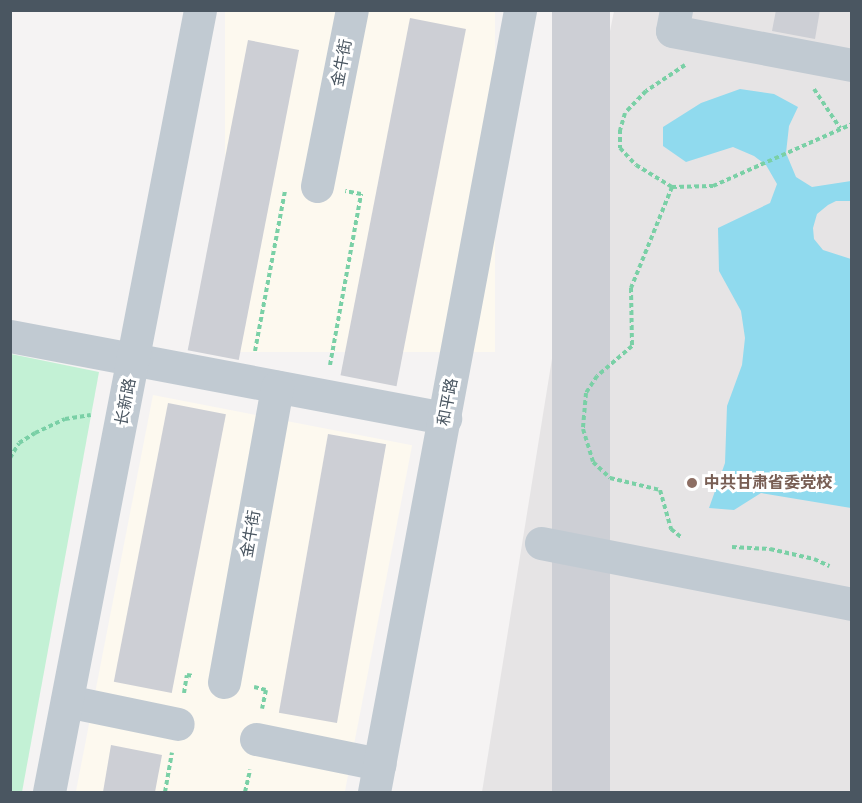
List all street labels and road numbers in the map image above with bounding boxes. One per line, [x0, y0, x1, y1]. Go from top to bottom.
street label: 金牛街 [328, 38, 356, 88]
street label: 长新路 [112, 377, 140, 427]
street label: 和平路 [434, 377, 462, 427]
street label: 金牛街 [237, 509, 265, 559]

